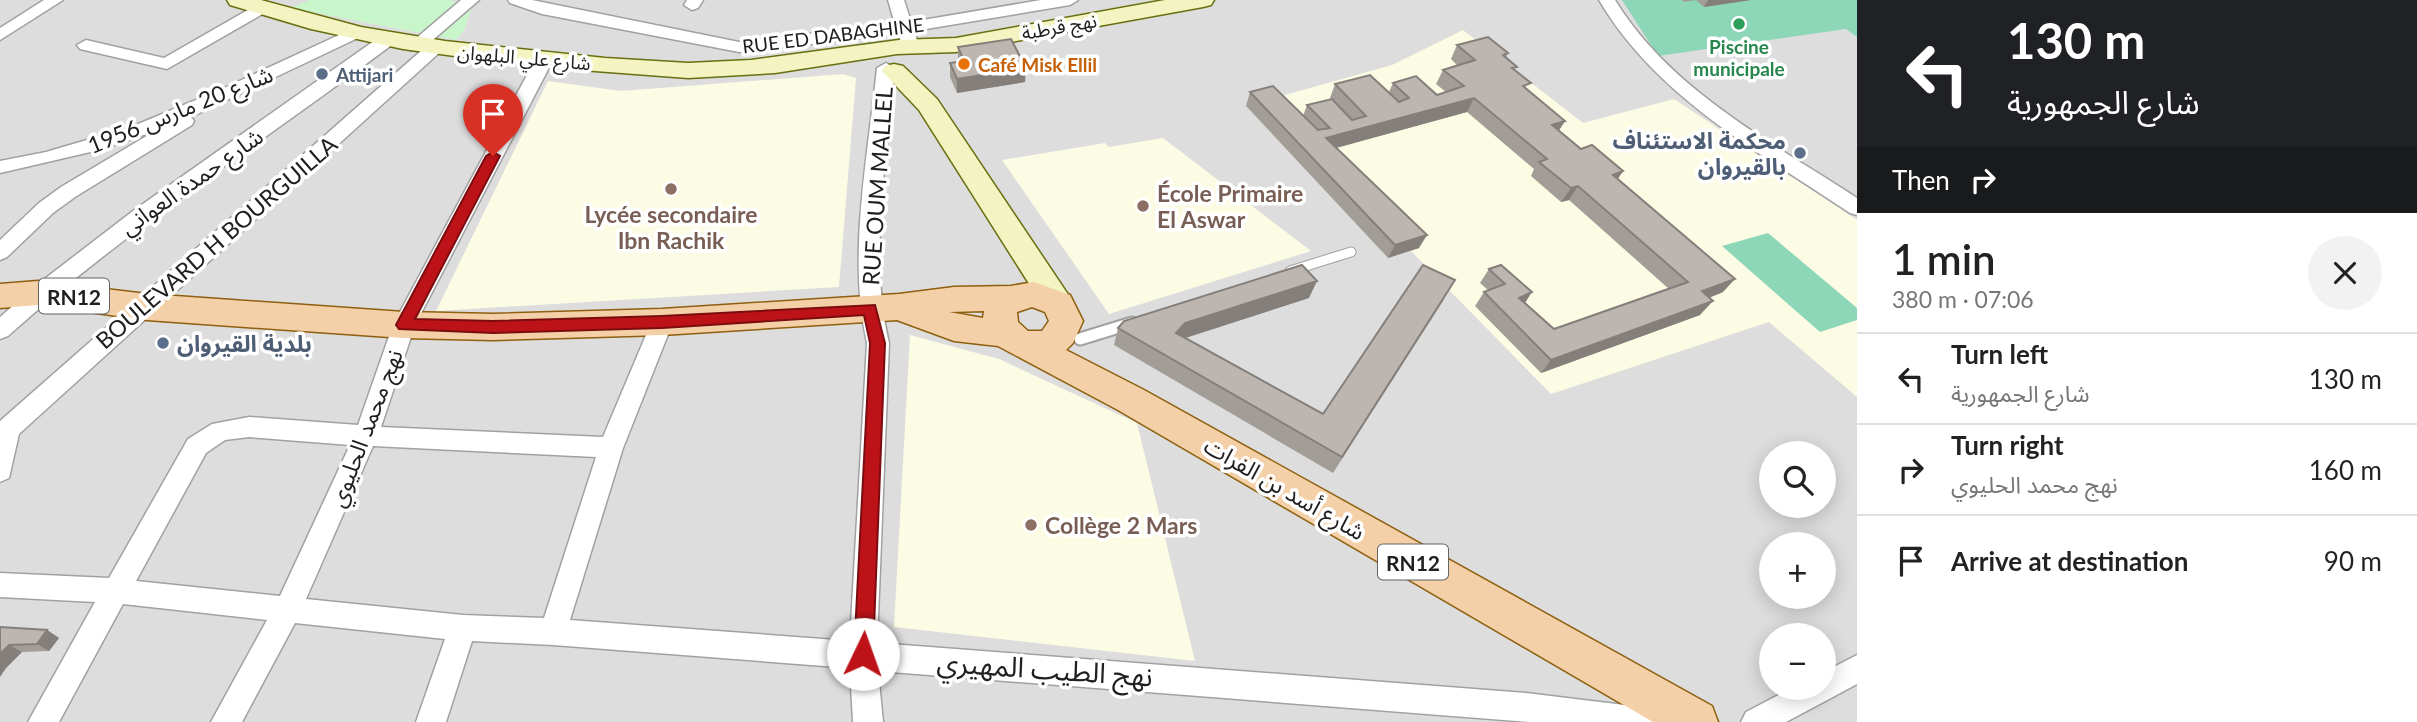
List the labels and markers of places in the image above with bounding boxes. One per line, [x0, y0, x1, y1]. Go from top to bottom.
marker: Piscine municipale [1731, 16, 1747, 32]
place label: Piscine municipale [1693, 35, 1785, 80]
place label: Café Misk Ellil [978, 53, 1097, 76]
marker: Café Misk Ellil [956, 56, 972, 72]
place label: Attijari [335, 63, 393, 86]
marker: Attijari [314, 66, 330, 82]
pin [463, 84, 523, 156]
place label: محكمة الاستئناف بالقيروان [1613, 126, 1786, 181]
marker: محكمة الاستئناف بالقيروان [1792, 145, 1808, 161]
place label: École Primaire El Aswar [1157, 179, 1303, 233]
marker: Lycée secondaire Ibn Rachik [663, 181, 679, 197]
marker: École Primaire El Aswar [1135, 198, 1151, 214]
place label: Lycée secondaire Ibn Rachik [584, 200, 758, 254]
place label: بلدية القيروان [177, 329, 312, 358]
marker: بلدية القيروان [155, 335, 171, 351]
place label: Collège 2 Mars [1045, 511, 1197, 539]
marker: Collège 2 Mars [1023, 517, 1039, 533]

